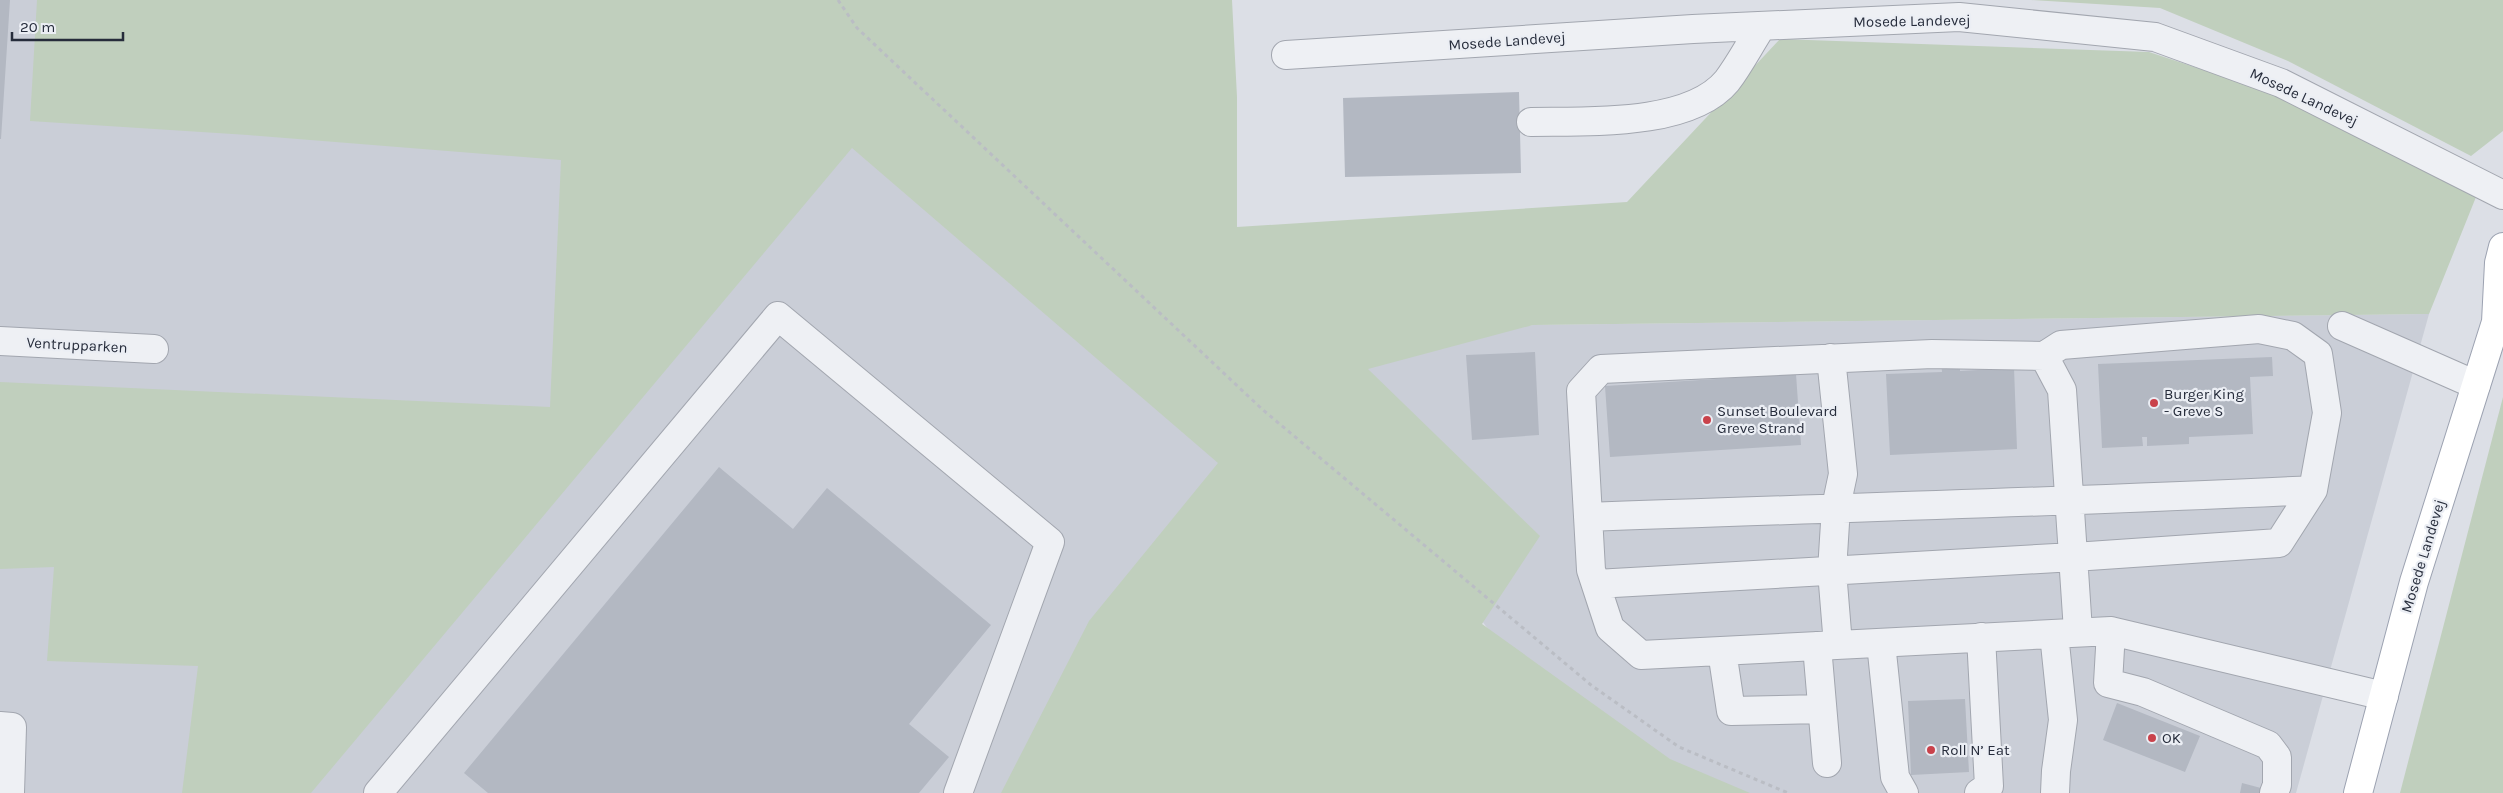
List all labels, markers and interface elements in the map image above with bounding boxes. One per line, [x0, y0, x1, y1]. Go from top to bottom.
scale bar [12, 10, 124, 42]
street label: Mosede Landevej [1853, 11, 1971, 31]
text: 20 m [20, 18, 55, 36]
street label: Mosede Landevej [1448, 28, 1566, 54]
street label: Mosede Landevej [2247, 64, 2361, 130]
street label: Ventrupparken [26, 333, 128, 357]
place label: Burger King - Greve S [2164, 385, 2244, 420]
marker: Burger King - Greve S [2148, 397, 2160, 409]
place label: Sunset Boulevard Greve Strand [1717, 402, 1838, 437]
marker: Sunset Boulevard Greve Strand [1701, 414, 1713, 426]
street label: Mosede Landevej [2397, 497, 2449, 615]
place label: OK [2162, 729, 2181, 747]
marker: OK [2146, 732, 2158, 744]
place label: Roll N’ Eat [1941, 741, 2010, 759]
marker: Roll N’ Eat [1925, 744, 1937, 756]

